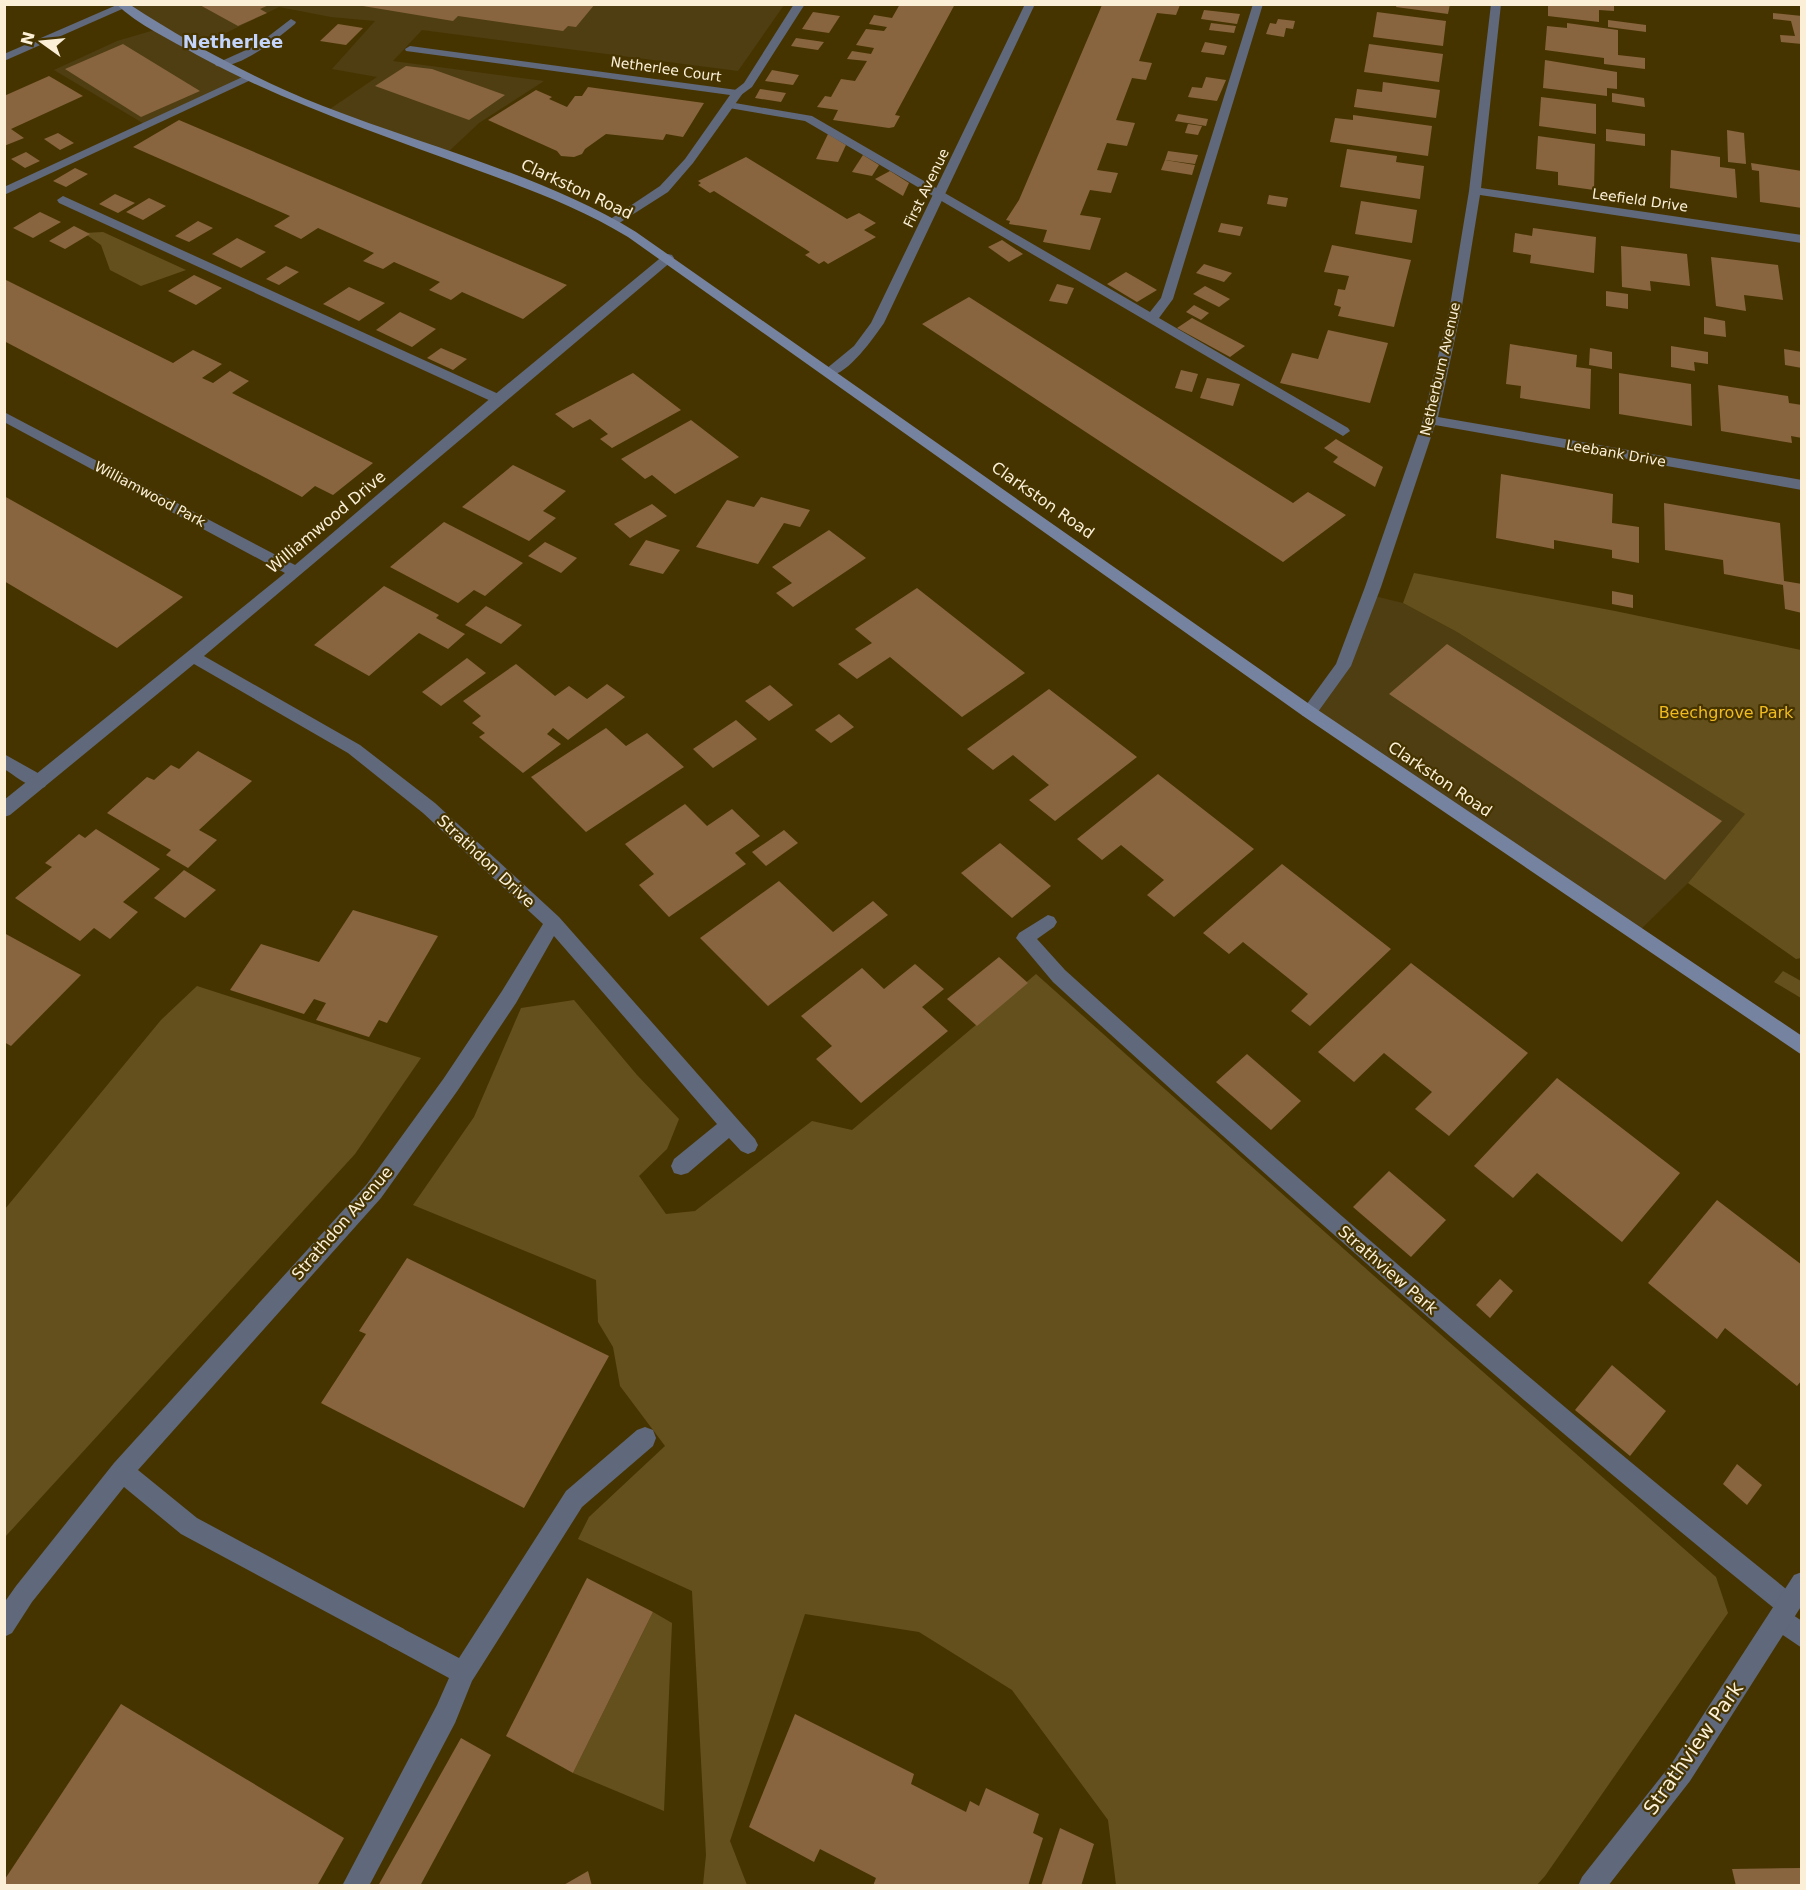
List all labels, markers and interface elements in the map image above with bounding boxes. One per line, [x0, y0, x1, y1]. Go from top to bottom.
north arrow [12, 12, 72, 72]
text: N [17, 29, 39, 47]
district label: Netherlee [183, 31, 283, 52]
street label: Netherlee Court [610, 53, 723, 85]
street label: First Avenue [900, 146, 952, 230]
street label: Clarkston Road [518, 155, 636, 223]
street label: Leefield Drive [1591, 185, 1689, 215]
street label: Netherburn Avenue [1417, 301, 1463, 437]
street label: Leebank Drive [1565, 436, 1667, 470]
street label: Williamwood Park [92, 458, 209, 530]
street label: Clarkston Road [988, 458, 1098, 542]
street label: Williamwood Drive [263, 467, 389, 577]
park label: Beechgrove Park [1659, 703, 1794, 722]
street label: Clarkston Road [1385, 737, 1495, 821]
street label: Strathdon Drive [433, 811, 539, 911]
street label: Strathdon Avenue [288, 1162, 396, 1284]
street label: Strathview Park [1334, 1222, 1442, 1319]
street label: Strathview Park [1638, 1676, 1748, 1819]

